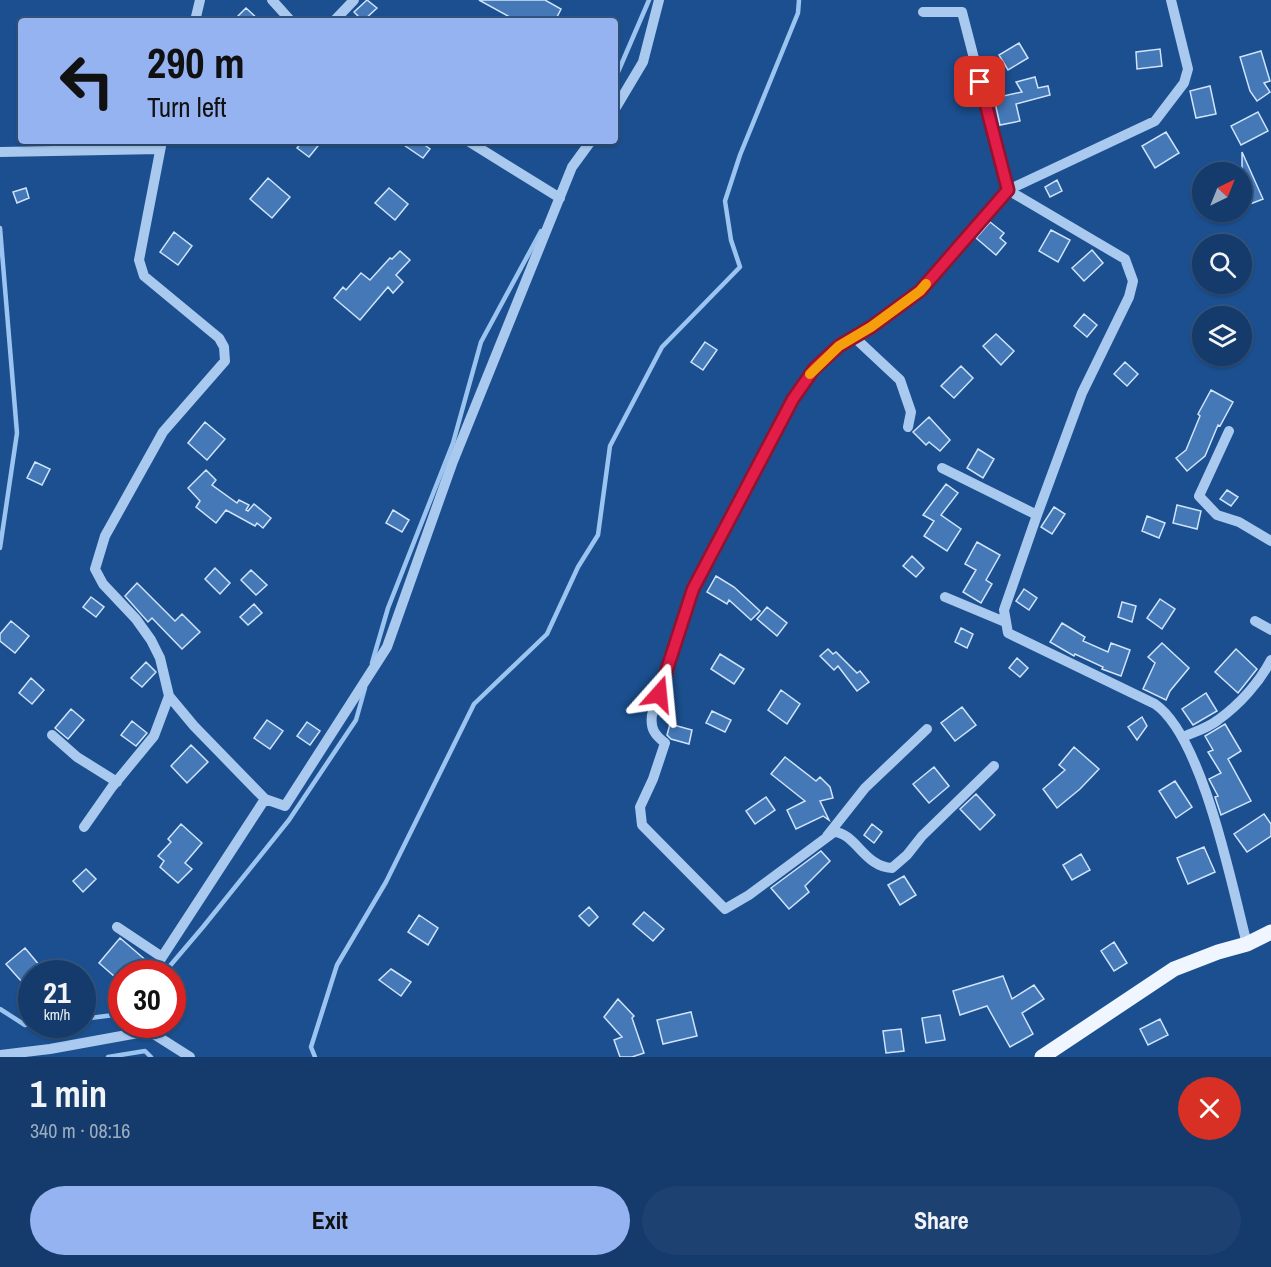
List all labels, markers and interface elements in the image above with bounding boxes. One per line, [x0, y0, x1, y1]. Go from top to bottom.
text: 290 m [147, 35, 245, 91]
icon: left [48, 42, 126, 120]
pin [954, 56, 1005, 107]
icon: arrive [963, 65, 996, 98]
text: Turn left [147, 89, 226, 125]
north arrow [1192, 162, 1252, 222]
map controls [1192, 162, 1252, 366]
button: search [1192, 234, 1252, 294]
button: layers [1192, 306, 1252, 366]
position arrow [627, 662, 691, 726]
speed limit sign: 30 [108, 960, 186, 1038]
text: 21 [43, 972, 71, 1012]
text: km/h [44, 1004, 70, 1025]
text: 1 min [30, 1070, 107, 1118]
button: close [1178, 1077, 1241, 1140]
text: 340 m · 08:16 [30, 1117, 130, 1144]
button: Exit [30, 1186, 630, 1255]
button: Share [642, 1186, 1241, 1255]

